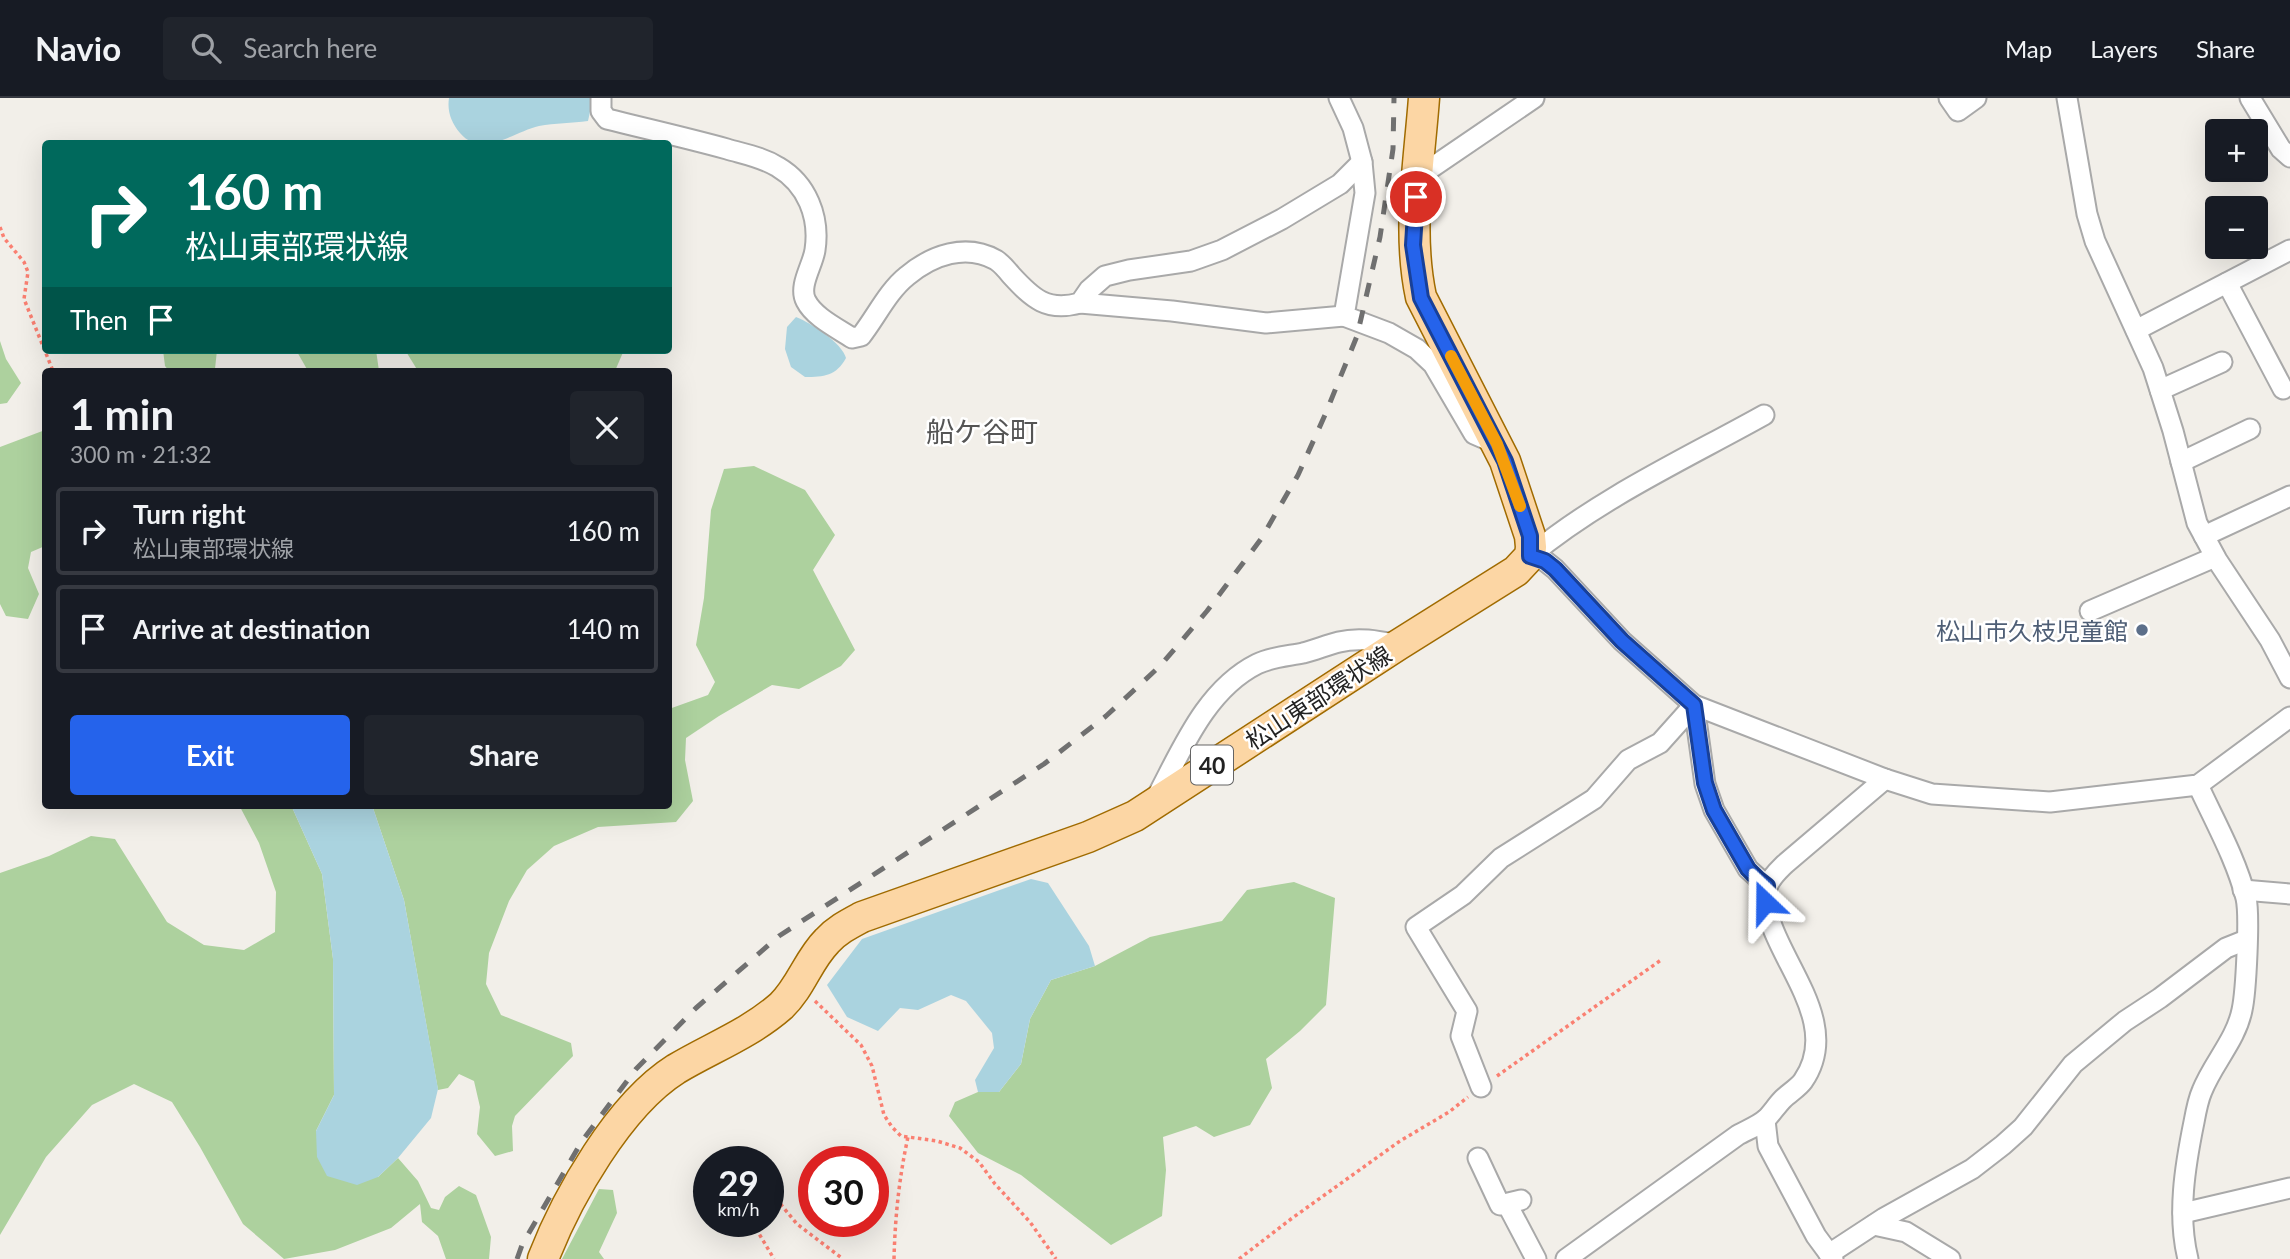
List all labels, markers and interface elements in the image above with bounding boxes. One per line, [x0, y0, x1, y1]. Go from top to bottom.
search box [163, 17, 653, 80]
text: Navio [35, 28, 121, 68]
icon: search [187, 29, 225, 67]
text: Search here [243, 32, 377, 64]
text: Map [2005, 34, 2052, 63]
text: Layers [2090, 34, 2158, 63]
text: Share [2196, 34, 2255, 63]
map controls [2205, 119, 2268, 259]
button: + [2205, 119, 2268, 182]
text: 160 m [185, 162, 323, 220]
pin [1386, 167, 1446, 227]
icon: right [70, 168, 161, 259]
icon: arrive [1397, 178, 1435, 216]
button: − [2205, 196, 2268, 259]
text: 松山東部環状線 [185, 226, 409, 265]
icon: arrive [142, 301, 180, 339]
text: Then [70, 304, 128, 336]
text: 1 min [70, 389, 174, 439]
button: close [570, 391, 644, 465]
district label: 船ケ谷町 [926, 414, 1038, 448]
text: 300 m · 21:32 [70, 440, 212, 468]
text: Turn right [133, 498, 246, 530]
icon: right [74, 512, 112, 550]
text: 160 m [567, 515, 640, 547]
text: 松山東部環状線 [133, 534, 294, 562]
icon: arrive [74, 610, 112, 648]
text: Arrive at destination [133, 613, 370, 645]
text: 140 m [567, 613, 640, 645]
place label: 松山市久枝児童館 [1936, 616, 2128, 645]
marker: 松山市久枝児童館 [2134, 622, 2150, 638]
street label: 松山東部環状線 [1240, 639, 1396, 755]
button: Exit [70, 715, 350, 795]
button: Share [364, 715, 644, 795]
road number: 40 [1191, 746, 1233, 785]
position arrow [1728, 865, 1802, 939]
speed limit sign: 30 [798, 1146, 889, 1237]
text: 29 [718, 1161, 759, 1203]
text: km/h [717, 1198, 760, 1220]

